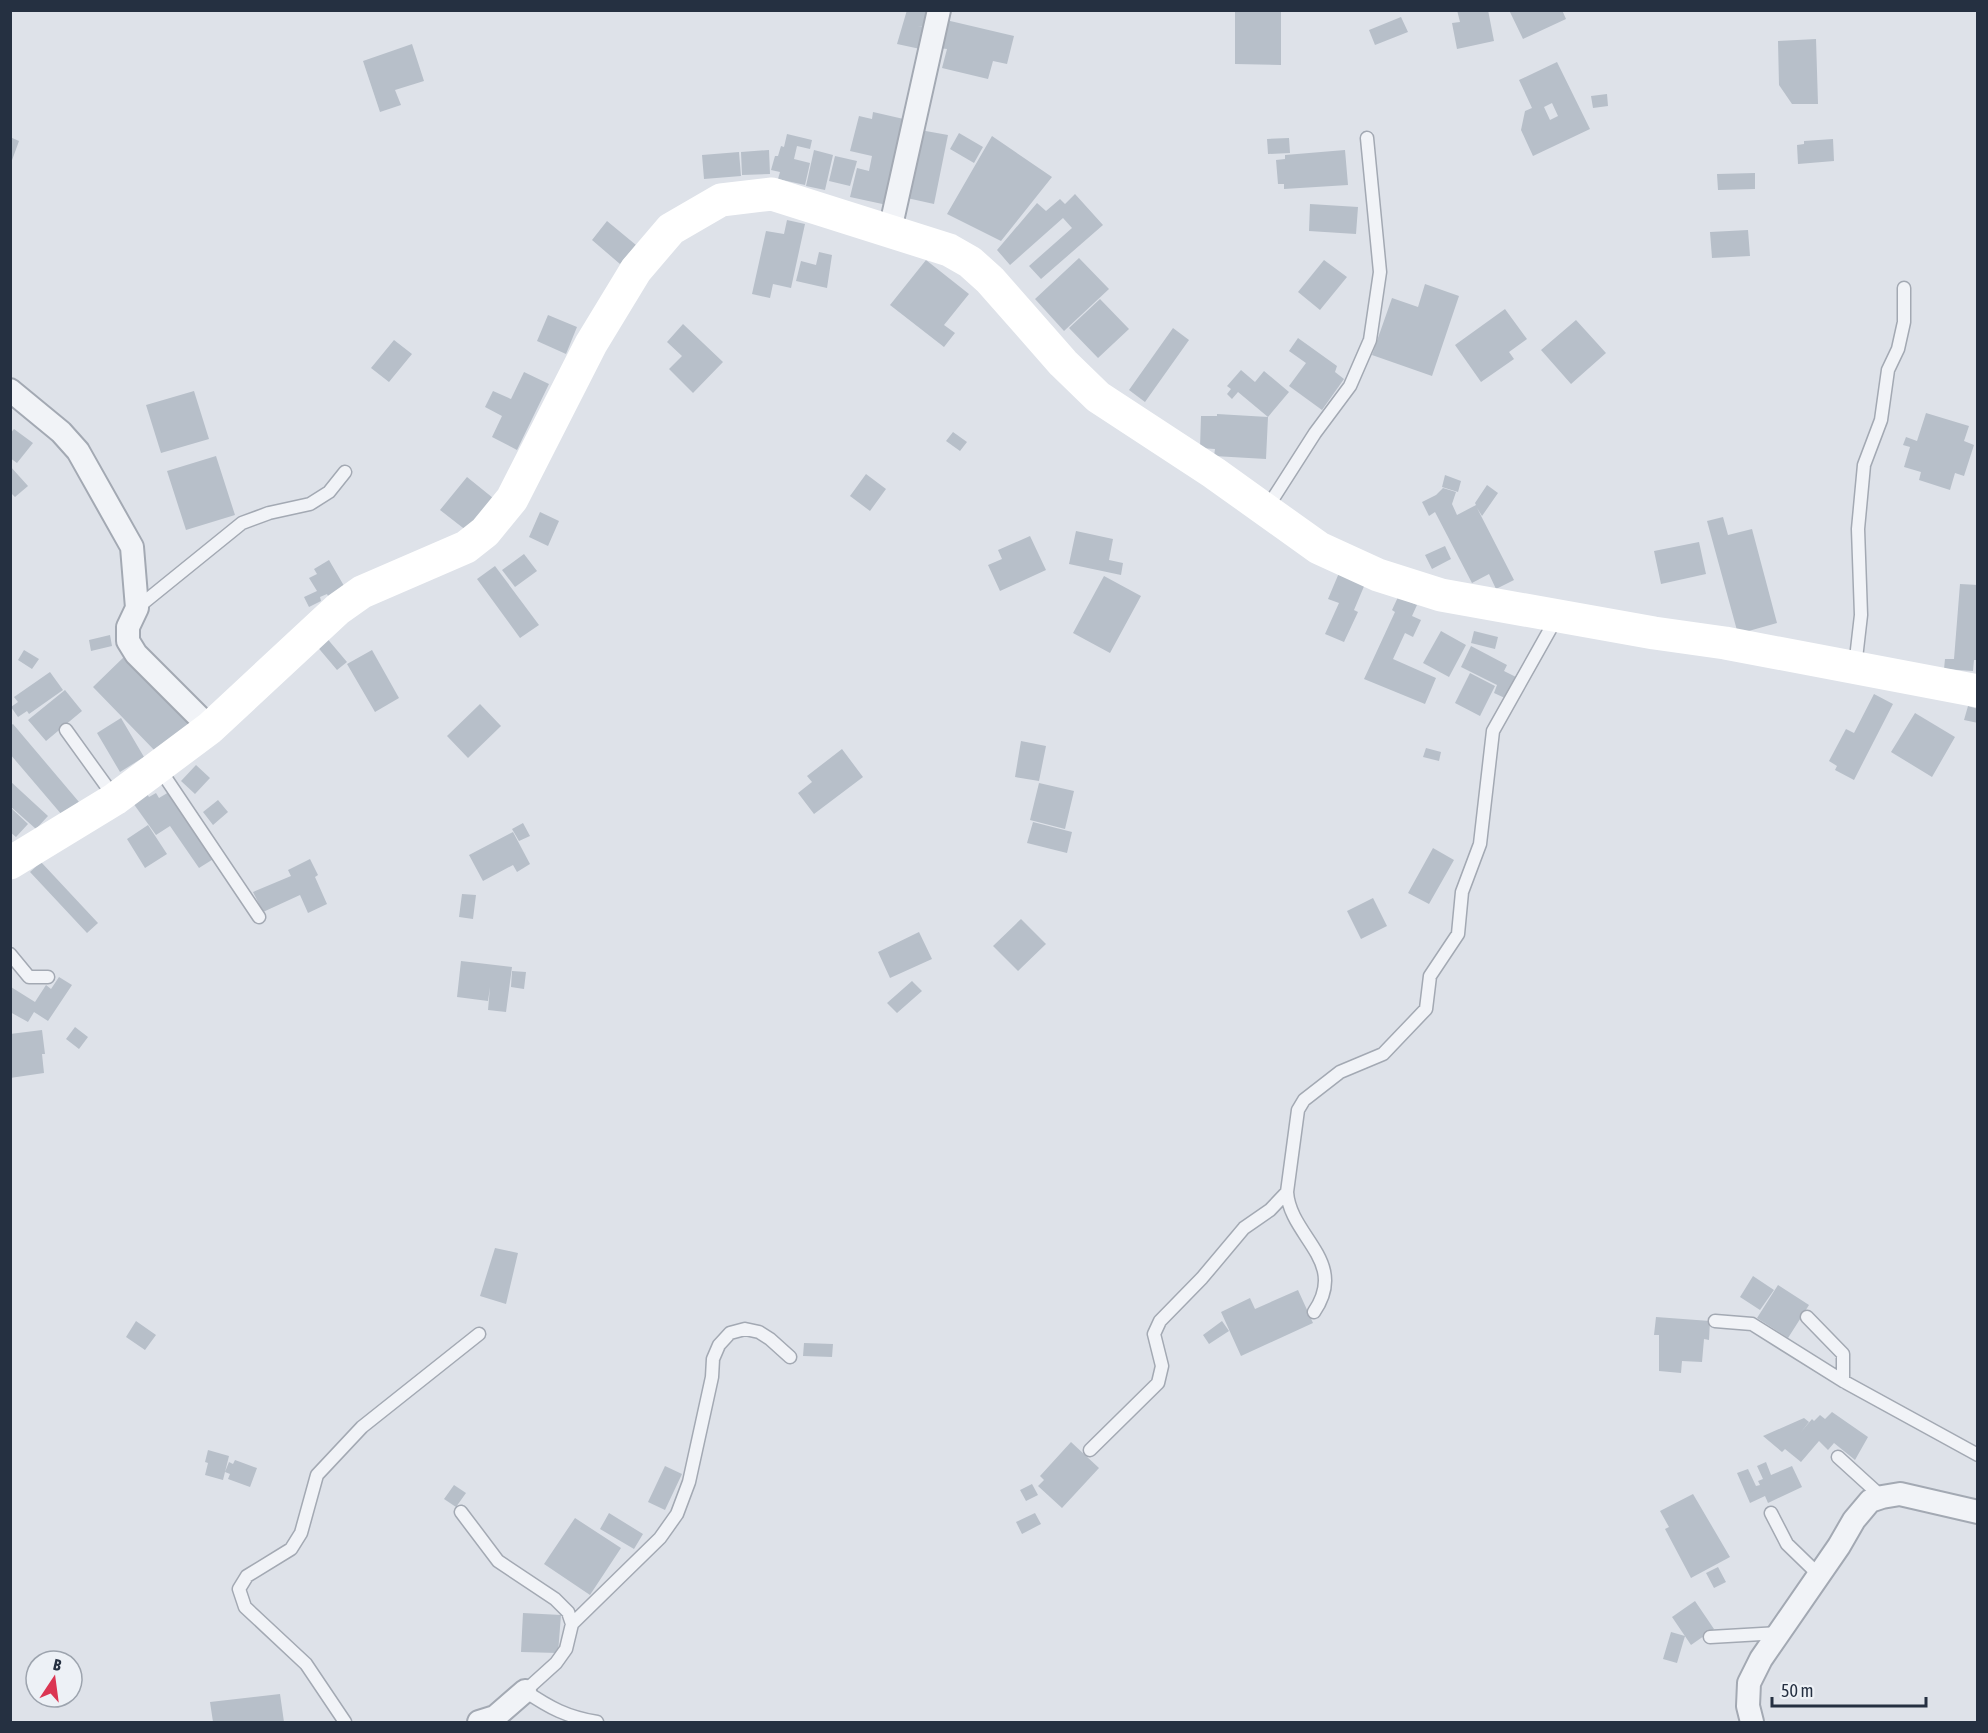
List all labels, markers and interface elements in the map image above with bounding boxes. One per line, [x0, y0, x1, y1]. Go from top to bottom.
north arrow [24, 1649, 84, 1709]
text: B [52, 1655, 63, 1674]
scale bar [1772, 1670, 1926, 1708]
text: 50 m [1781, 1680, 1813, 1701]

